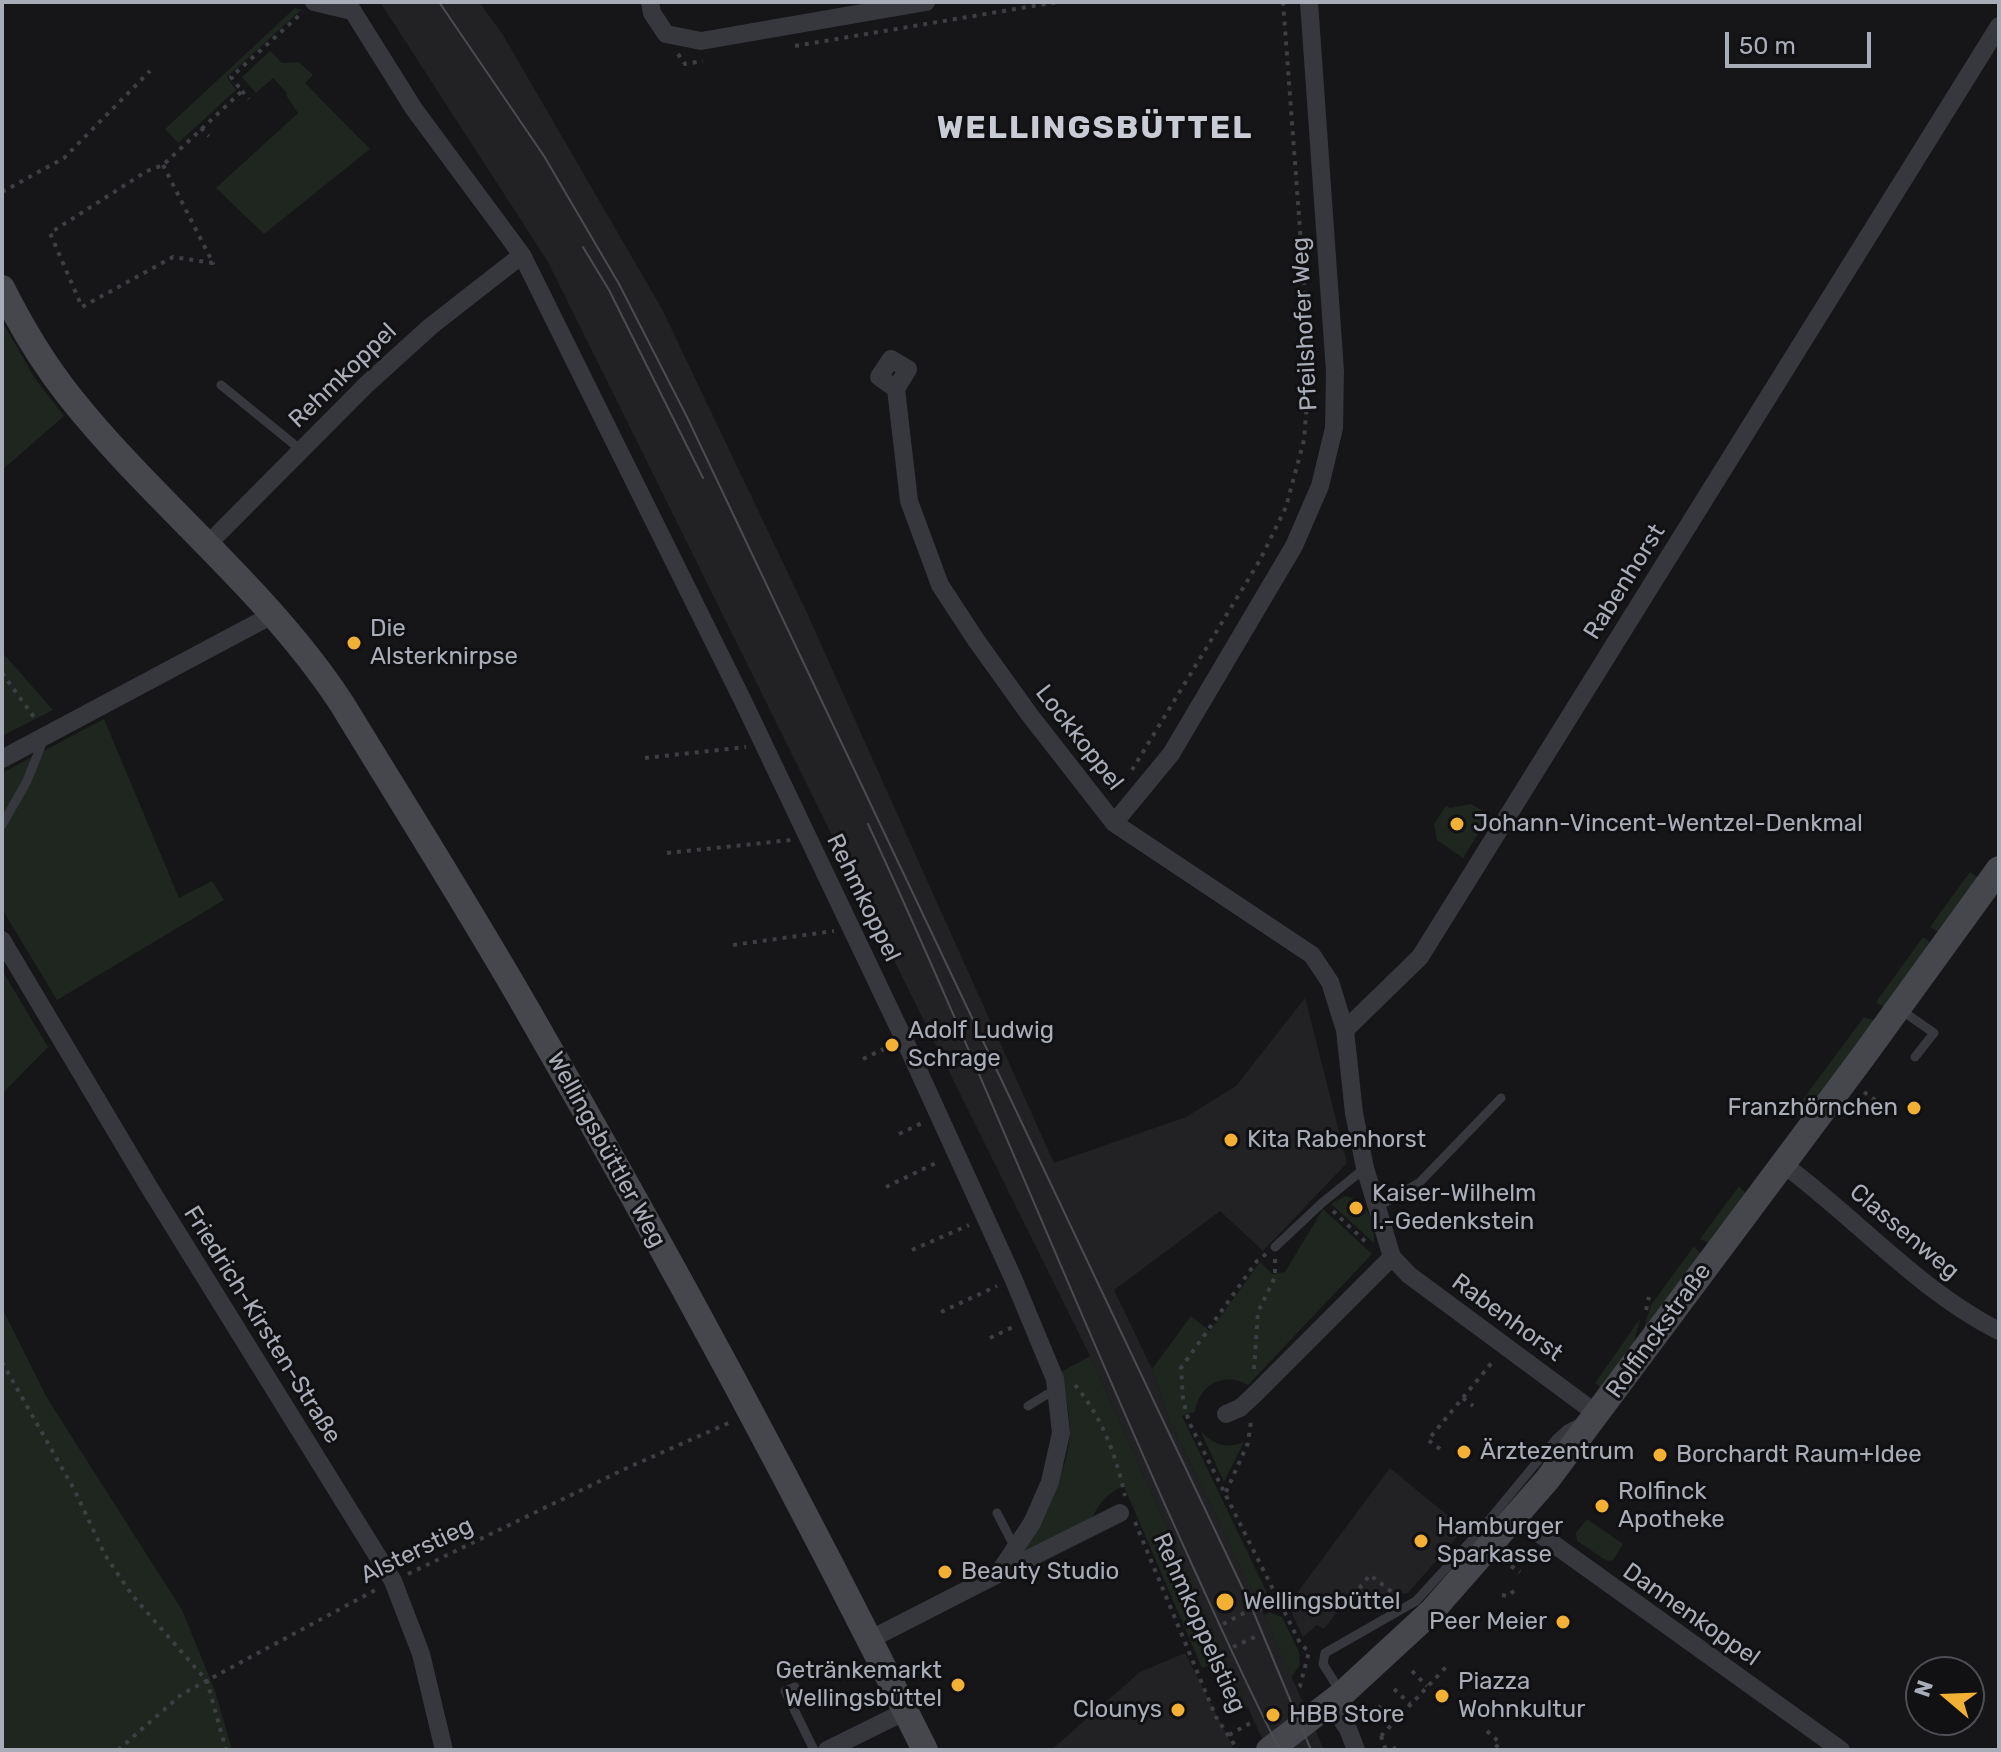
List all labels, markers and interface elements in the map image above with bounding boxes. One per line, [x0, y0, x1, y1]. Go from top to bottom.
scale bar [1729, 16, 1875, 66]
text: 50 m [1739, 32, 1796, 60]
district label: WELLINGSBÜTTEL [937, 110, 1253, 148]
street label: Pfeilshofer Weg [1286, 236, 1324, 412]
street label: Rehmkoppel [283, 318, 403, 434]
street label: Rabenhorst [1578, 519, 1672, 645]
place label: Die Alsterknirpse [370, 615, 518, 671]
marker: Die Alsterknirpse [345, 634, 363, 652]
street label: Lockkoppel [1029, 679, 1129, 797]
place label: Johann-Vincent-Wentzel-Denkmal [1473, 810, 1863, 838]
marker: Johann-Vincent-Wentzel-Denkmal [1448, 815, 1466, 833]
street label: Rehmkoppel [820, 829, 906, 967]
place label: Adolf Ludwig Schrage [908, 1017, 1054, 1073]
marker: Adolf Ludwig Schrage [883, 1036, 901, 1054]
street label: Wellingsbüttler Weg [540, 1047, 672, 1253]
place label: Franzhörnchen [1727, 1094, 1898, 1122]
marker: Franzhörnchen [1905, 1099, 1923, 1117]
place label: Kita Rabenhorst [1247, 1126, 1426, 1154]
marker: Kita Rabenhorst [1222, 1131, 1240, 1149]
street label: Classenweg [1843, 1178, 1965, 1286]
place label: Kaiser-Wilhelm I.-Gedenkstein [1372, 1180, 1536, 1236]
marker: Kaiser-Wilhelm I.-Gedenkstein [1347, 1199, 1365, 1217]
street label: Friedrich-Kirsten-Straße [177, 1201, 347, 1449]
street label: Rolfinckstraße [1600, 1258, 1718, 1404]
street label: Rabenhorst [1446, 1268, 1568, 1368]
place label: Ärztezentrum [1480, 1438, 1634, 1466]
place label: Borchardt Raum+Idee [1676, 1441, 1922, 1469]
marker: Ärztezentrum [1455, 1443, 1473, 1461]
marker: Borchardt Raum+Idee [1651, 1446, 1669, 1464]
place label: Rolfinck Apotheke [1618, 1478, 1725, 1534]
marker: Rolfinck Apotheke [1593, 1497, 1611, 1515]
street label: Alsterstieg [356, 1511, 478, 1591]
place label: Hamburger Sparkasse [1437, 1513, 1563, 1569]
street label: Rehmkoppelstieg [1146, 1529, 1252, 1717]
marker: Hamburger Sparkasse [1412, 1532, 1430, 1550]
street label: Dannenkoppel [1617, 1557, 1765, 1673]
place label: Beauty Studio [961, 1558, 1119, 1586]
marker: Beauty Studio [936, 1563, 954, 1581]
place label: Wellingsbüttel [1243, 1588, 1401, 1616]
marker: Wellingsbüttel [1214, 1591, 1236, 1613]
place label: Peer Meier [1429, 1608, 1547, 1636]
marker: Peer Meier [1554, 1613, 1572, 1631]
north arrow [1905, 1656, 1985, 1736]
place label: Getränkemarkt Wellingsbüttel [775, 1657, 942, 1713]
place label: Piazza Wohnkultur [1458, 1668, 1585, 1724]
marker: Getränkemarkt Wellingsbüttel [949, 1676, 967, 1694]
text: N [1908, 1677, 1939, 1701]
marker: Piazza Wohnkultur [1433, 1687, 1451, 1705]
place label: Clounys [1073, 1696, 1162, 1724]
marker: Clounys [1169, 1701, 1187, 1719]
place label: HBB Store [1289, 1701, 1404, 1729]
marker: HBB Store [1264, 1706, 1282, 1724]

